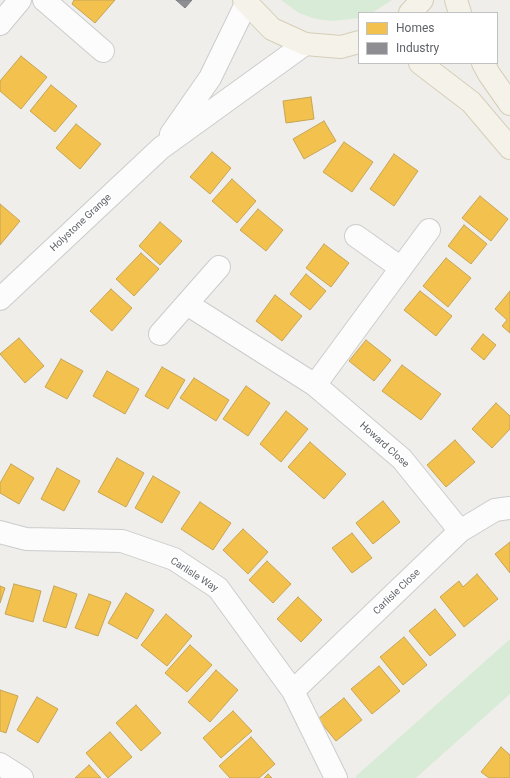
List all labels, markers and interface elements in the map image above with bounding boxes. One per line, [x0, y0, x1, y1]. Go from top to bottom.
legend [358, 12, 498, 64]
text: Homes [396, 21, 434, 35]
text: Industry [396, 41, 439, 55]
street label: Holystone Grange [48, 192, 114, 254]
street label: Howard Close [357, 420, 411, 470]
street label: Carlisle Way [168, 555, 220, 595]
street label: Carlisle Close [371, 567, 423, 617]

